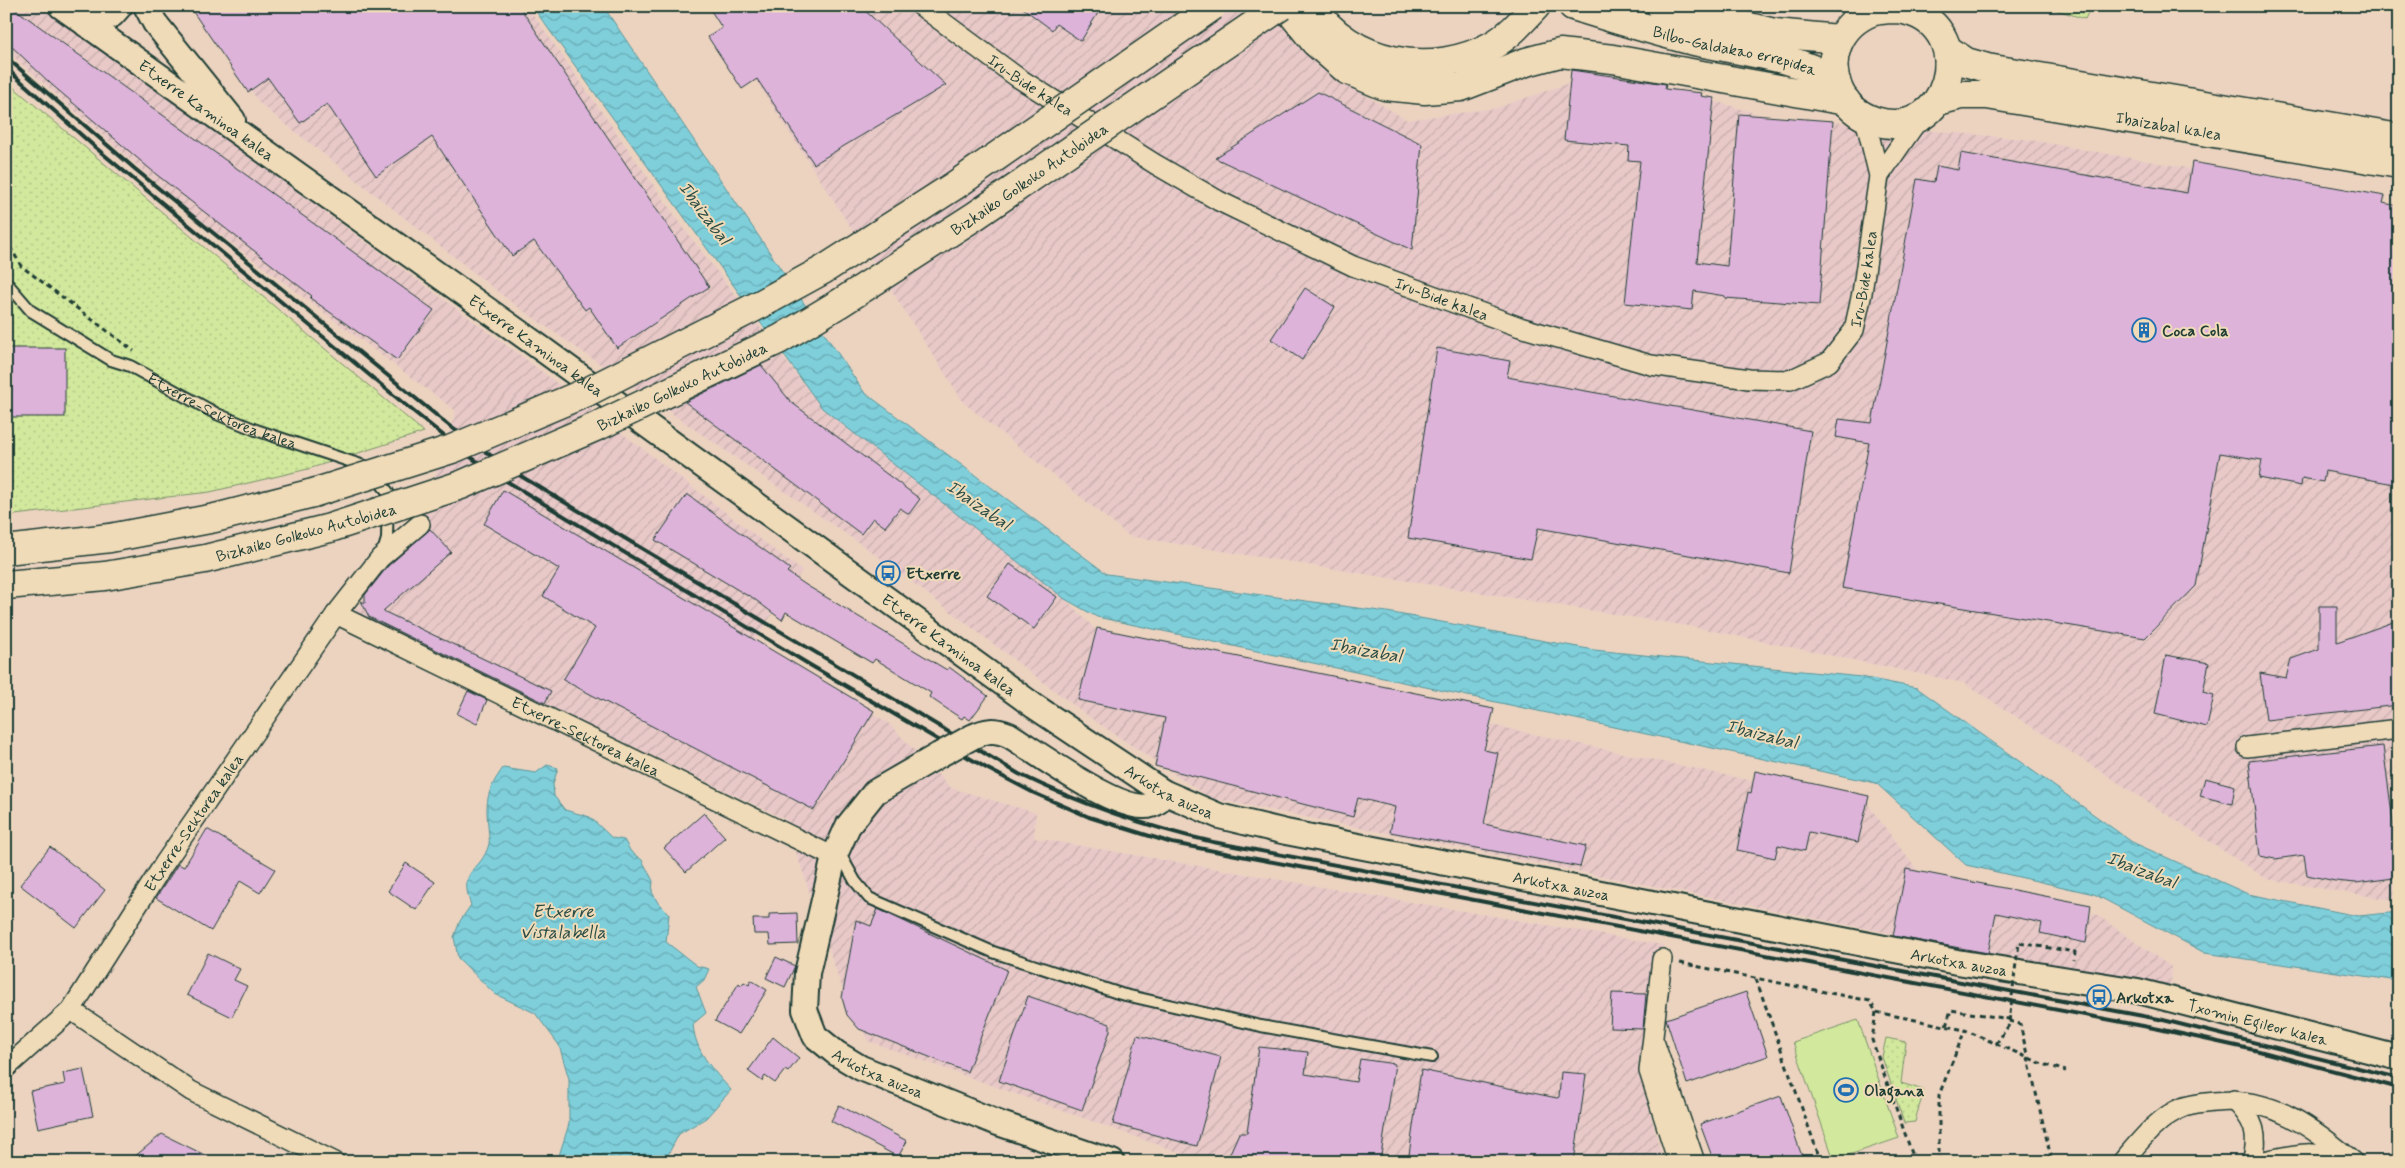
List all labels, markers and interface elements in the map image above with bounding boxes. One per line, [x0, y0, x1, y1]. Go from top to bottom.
street label: Bilbo-Galdakao errepidea [1650, 22, 1820, 82]
street label: Iru-Bide kalea [983, 50, 1077, 122]
street label: Etxerre Kaminoa kalea [134, 56, 278, 167]
street label: Ibaizabal kalea [2114, 108, 2223, 146]
street label: Bizkaiko Golkoko Autobidea [947, 119, 1113, 241]
water label: Ibaizabal [673, 177, 737, 251]
street label: Iru-Bide kalea [1846, 229, 1883, 330]
street label: Iru-Bide kalea [1392, 273, 1491, 327]
street label: Etxerre Kaminoa kalea [464, 291, 607, 402]
building icon: Coca Cola [2131, 317, 2157, 343]
place label: Coca Cola [2162, 321, 2228, 342]
street label: Bizkaiko Golkoko Autobidea [594, 338, 771, 437]
street label: Etxerre-Sektorea kalea [143, 369, 299, 455]
water label: Ibaizabal [942, 475, 1017, 538]
street label: Bizkaiko Golkoko Autobidea [214, 499, 399, 568]
bus stop icon: Etxerre [875, 560, 901, 586]
place label: Etxerre [906, 564, 961, 585]
street label: Etxerre Kaminoa kalea [877, 590, 1020, 702]
water label: Ibaizabal [1328, 633, 1405, 669]
street label: Etxerre-Sektorea kalea [507, 692, 663, 782]
water label: Ibaizabal [1723, 714, 1802, 756]
street label: Etxerre-Sektorea kalea [140, 750, 249, 896]
street label: Arkotxa auzoa [1120, 760, 1216, 824]
water label: Ibaizabal [2103, 847, 2182, 896]
street label: Arkotxa auzoa [1511, 867, 1611, 906]
water label: Etxerre Vistalabella [520, 900, 606, 945]
street label: Arkotxa auzoa [1909, 944, 2009, 982]
bus stop icon: Arkotxa [2086, 984, 2112, 1010]
place label: Arkotxa [2116, 988, 2174, 1009]
street label: Txomin Egileor kalea [2185, 995, 2330, 1051]
street label: Arkotxa auzoa [828, 1044, 926, 1104]
sports icon: Olagana [1833, 1077, 1859, 1103]
place label: Olagana [1864, 1081, 1924, 1104]

